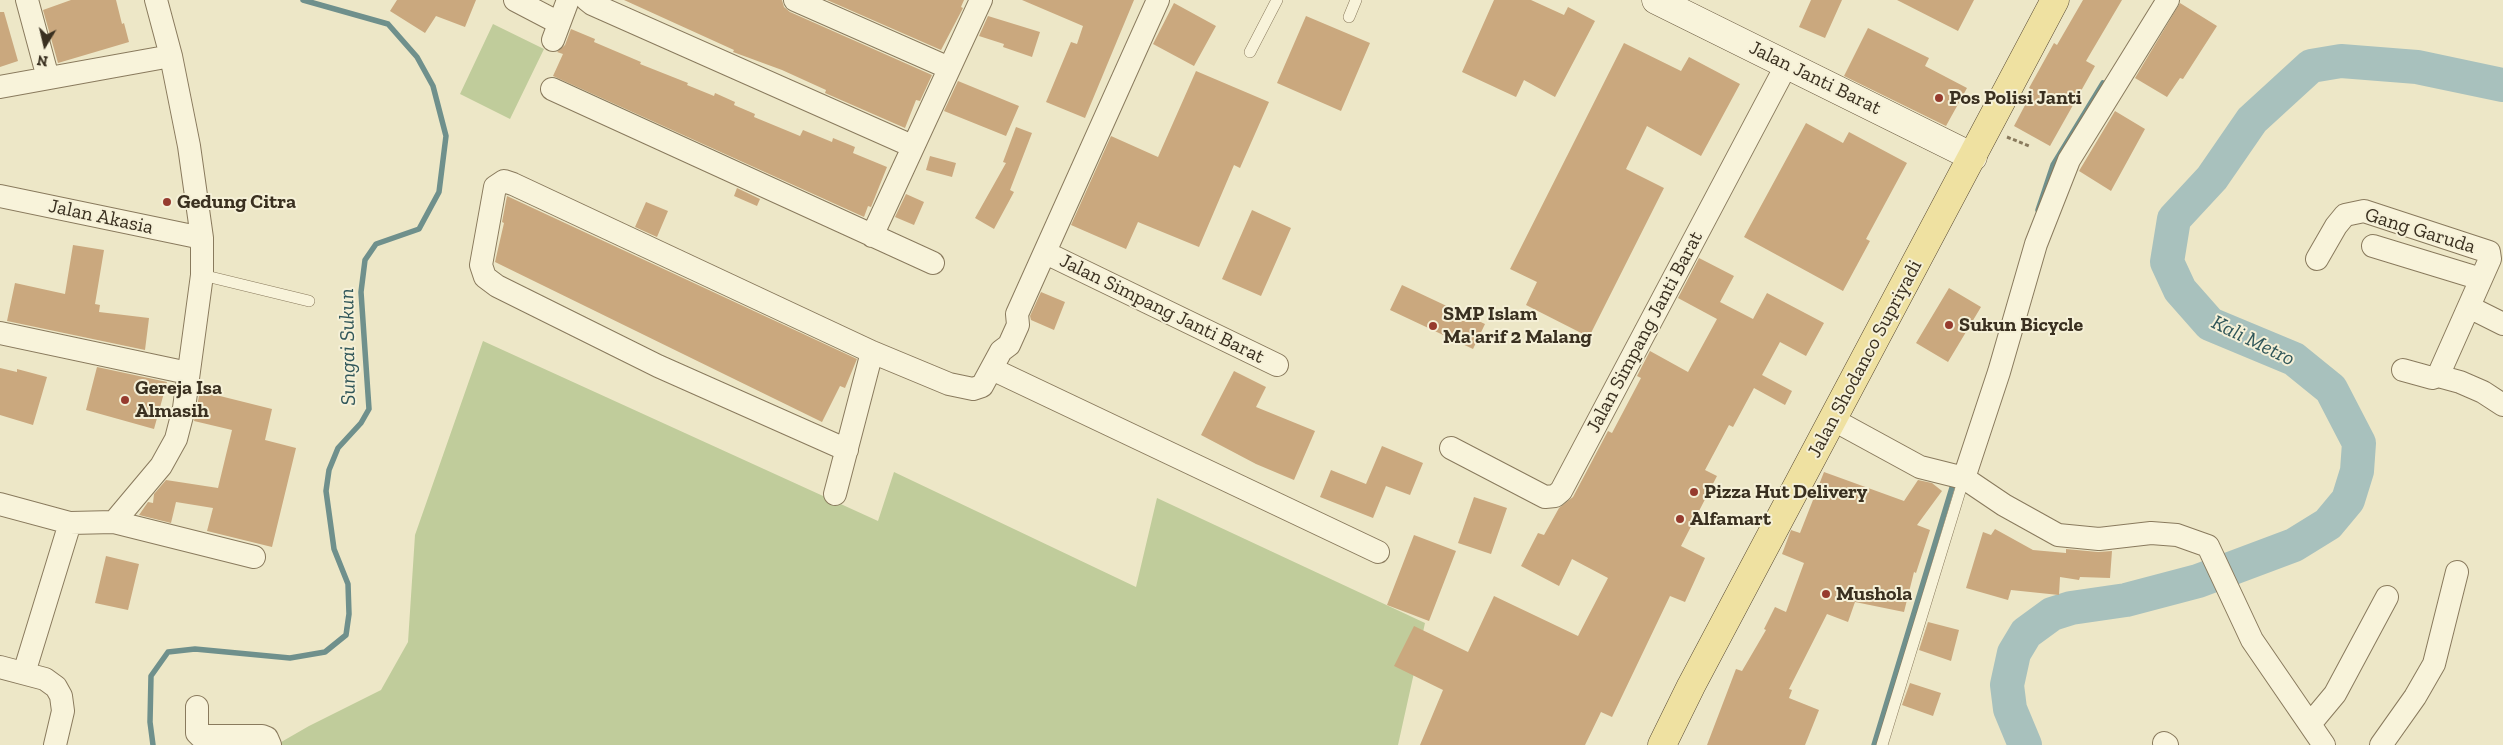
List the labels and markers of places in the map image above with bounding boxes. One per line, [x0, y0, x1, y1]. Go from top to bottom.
place label: Pos Polisi Janti [1949, 86, 2082, 110]
marker: Pos Polisi Janti [1933, 92, 1945, 104]
place label: Gedung Citra [177, 190, 296, 214]
marker: Gedung Citra [161, 196, 173, 208]
place label: SMP Islam Ma'arif 2 Malang [1443, 302, 1592, 349]
place label: Sukun Bicycle [1959, 313, 2083, 337]
marker: Sukun Bicycle [1943, 319, 1955, 331]
marker: SMP Islam Ma'arif 2 Malang [1427, 320, 1439, 332]
place label: Gereja Isa Almasih [135, 376, 222, 423]
marker: Gereja Isa Almasih [119, 394, 131, 406]
place label: Pizza Hut Delivery [1704, 480, 1867, 504]
marker: Pizza Hut Delivery [1688, 486, 1700, 498]
place label: Alfamart [1690, 507, 1771, 531]
marker: Alfamart [1674, 513, 1686, 525]
place label: Mushola [1836, 582, 1912, 606]
marker: Mushola [1820, 588, 1832, 600]

